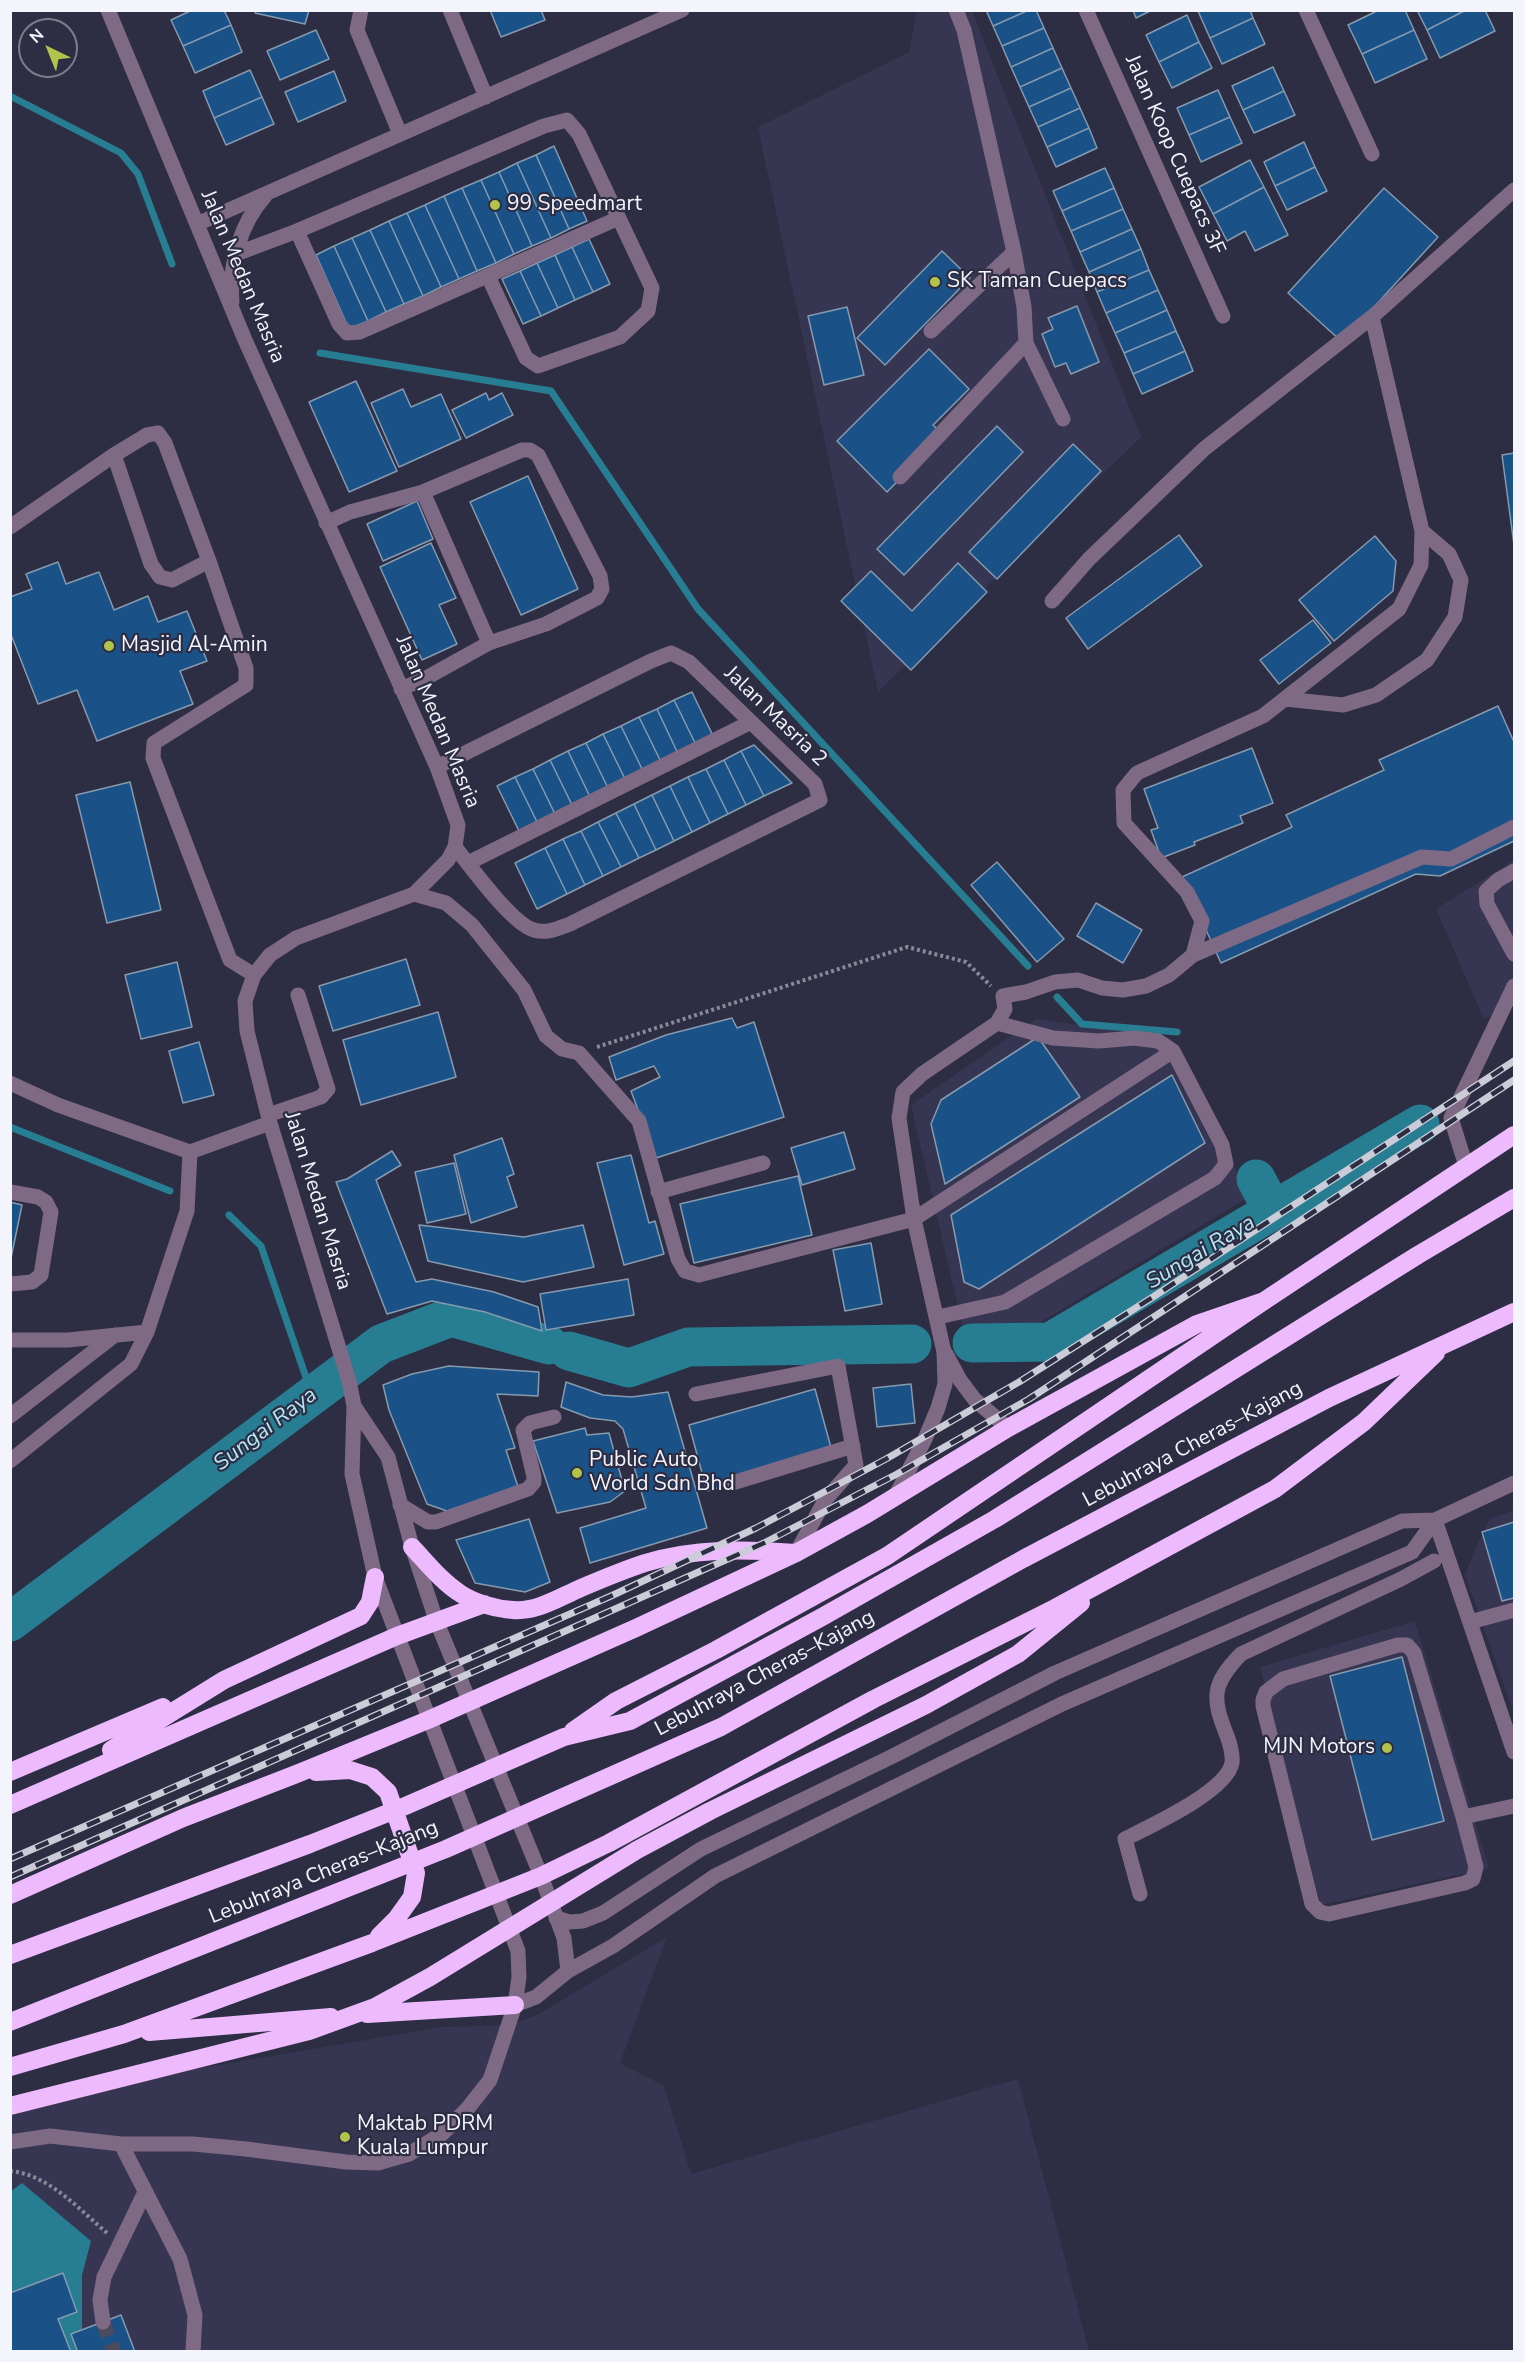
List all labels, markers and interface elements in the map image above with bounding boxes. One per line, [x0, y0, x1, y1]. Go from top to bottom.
north arrow [18, 18, 78, 78]
text: N [25, 24, 49, 48]
street label: Jalan Koop Cuepacs 3F [1119, 51, 1229, 259]
street label: Jalan Medan Masria [194, 187, 290, 367]
place label: 99 Speedmart [507, 192, 642, 218]
marker: 99 Speedmart [488, 198, 502, 212]
place label: SK Taman Cuepacs [947, 269, 1127, 295]
marker: SK Taman Cuepacs [928, 275, 942, 289]
street label: Jalan Medan Masria [389, 632, 485, 812]
place label: Masjid Al-Amin [121, 633, 268, 659]
marker: Masjid Al-Amin [102, 639, 116, 653]
street label: Jalan Masria 2 [718, 662, 832, 772]
street label: Jalan Medan Masria [278, 1109, 356, 1293]
water label: Sungai Raya [1142, 1210, 1260, 1296]
street label: Lebuhraya Cheras–Kajang [1079, 1376, 1307, 1514]
water label: Sungai Raya [209, 1383, 323, 1477]
place label: Public Auto World Sdn Bhd [589, 1448, 735, 1498]
marker: Public Auto World Sdn Bhd [570, 1466, 584, 1480]
street label: Lebuhraya Cheras–Kajang [651, 1605, 879, 1743]
place label: MJN Motors [1263, 1735, 1375, 1761]
marker: MJN Motors [1380, 1741, 1394, 1755]
street label: Lebuhraya Cheras–Kajang [206, 1815, 442, 1931]
place label: Maktab PDRM Kuala Lumpur [357, 2112, 493, 2162]
marker: Maktab PDRM Kuala Lumpur [338, 2130, 352, 2144]

